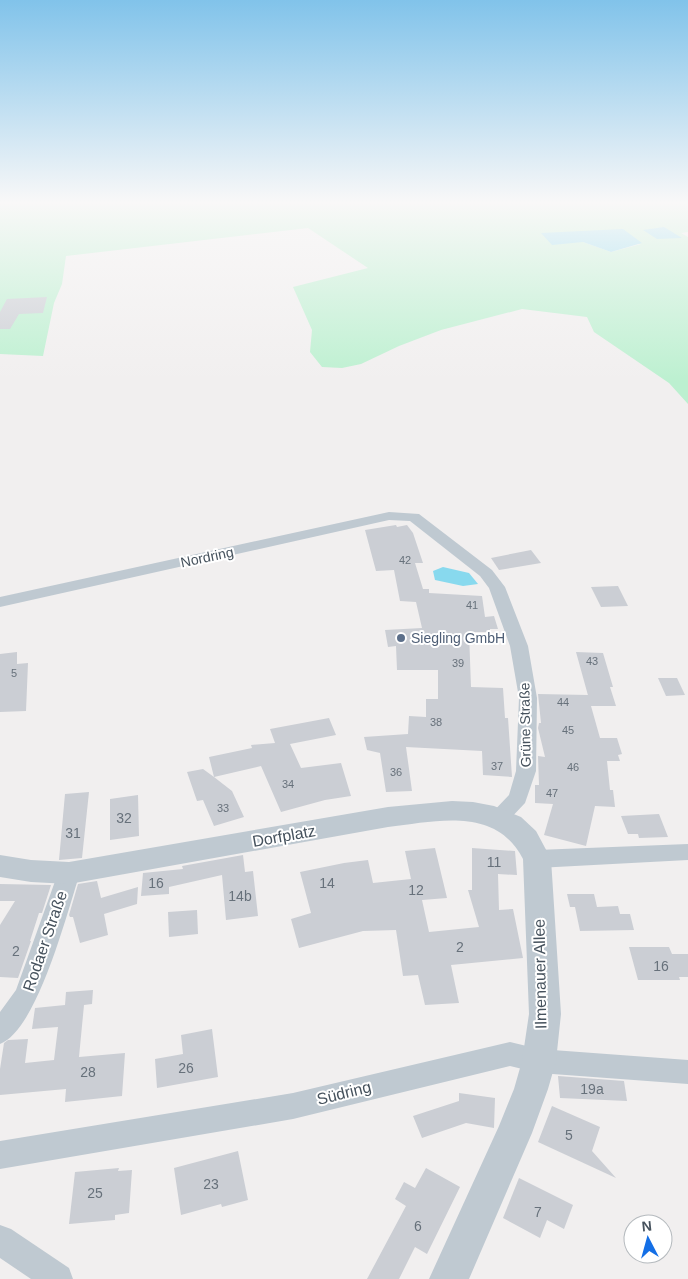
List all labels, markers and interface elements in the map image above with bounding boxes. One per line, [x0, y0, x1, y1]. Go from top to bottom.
street label: Nordring [179, 544, 235, 570]
house number: 42 [399, 554, 411, 566]
house number: 41 [466, 599, 478, 611]
place label: Siegling GmbH [411, 630, 505, 646]
marker: Siegling GmbH [395, 632, 407, 644]
house number: 43 [586, 655, 598, 667]
house number: 39 [452, 657, 464, 669]
house number: 5 [11, 667, 17, 679]
street label: Grüne Straße [516, 682, 534, 768]
house number: 44 [557, 696, 569, 708]
house number: 38 [430, 716, 442, 728]
house number: 45 [562, 724, 574, 736]
house number: 37 [491, 760, 503, 772]
house number: 46 [567, 761, 579, 773]
house number: 36 [390, 766, 402, 778]
house number: 34 [282, 778, 294, 790]
house number: 47 [546, 787, 558, 799]
house number: 33 [217, 802, 229, 814]
house number: 32 [116, 810, 132, 826]
street label: Dorfplatz [251, 822, 317, 850]
house number: 31 [65, 825, 81, 841]
house number: 11 [487, 854, 501, 870]
house number: 16 [148, 875, 164, 891]
house number: 14 [319, 875, 335, 891]
house number: 12 [408, 882, 424, 898]
house number: 14b [228, 888, 252, 904]
street label: Rodaer Straße [20, 889, 70, 993]
street label: Ilmenauer Allee [531, 919, 549, 1029]
house number: 2 [456, 939, 464, 955]
house number: 2 [12, 943, 20, 959]
house number: 16 [653, 958, 669, 974]
house number: 26 [178, 1060, 194, 1076]
house number: 28 [80, 1064, 96, 1080]
street label: Südring [315, 1078, 373, 1108]
house number: 19a [580, 1081, 604, 1097]
house number: 5 [565, 1127, 573, 1143]
house number: 23 [203, 1176, 219, 1192]
house number: 25 [87, 1185, 103, 1201]
house number: 7 [534, 1204, 542, 1220]
north arrow [623, 1214, 673, 1264]
house number: 6 [414, 1218, 422, 1234]
text: N [641, 1218, 653, 1235]

